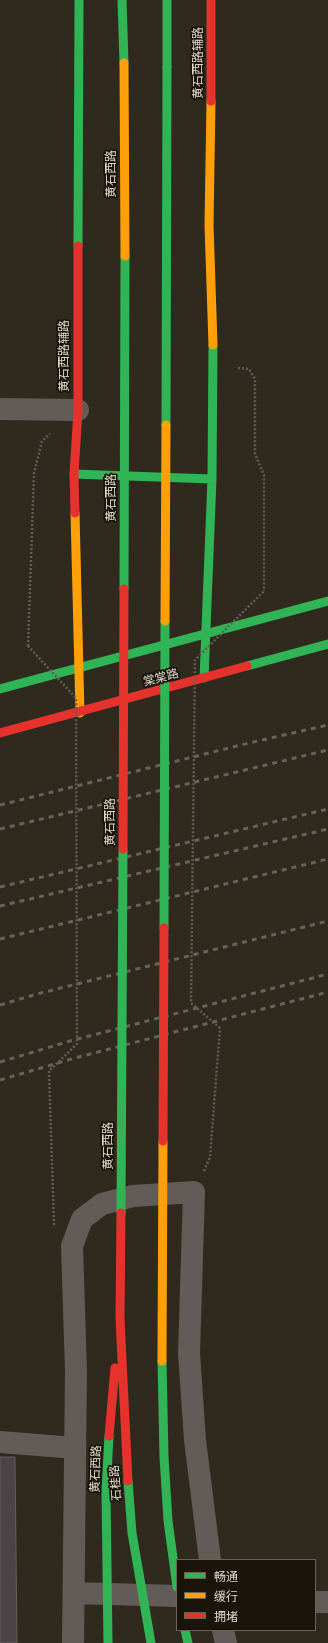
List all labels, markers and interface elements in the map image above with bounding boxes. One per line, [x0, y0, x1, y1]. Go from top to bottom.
street label: 黄石西路辅路 [192, 27, 206, 99]
street label: 黄石西路 [105, 150, 119, 198]
street label: 黄石西路辅路 [58, 320, 72, 392]
street label: 黄石西路 [105, 474, 119, 522]
street label: 棠棠路 [142, 666, 180, 690]
street label: 黄石西路 [104, 798, 118, 846]
street label: 黄石西路 [102, 1122, 116, 1170]
street label: 黄石西路 [88, 1445, 104, 1493]
street label: 石桂路 [108, 1465, 124, 1501]
legend [176, 1559, 316, 1631]
text: 畅通 [214, 1569, 238, 1584]
text: 缓行 [214, 1589, 238, 1604]
text: 拥堵 [214, 1609, 238, 1624]

